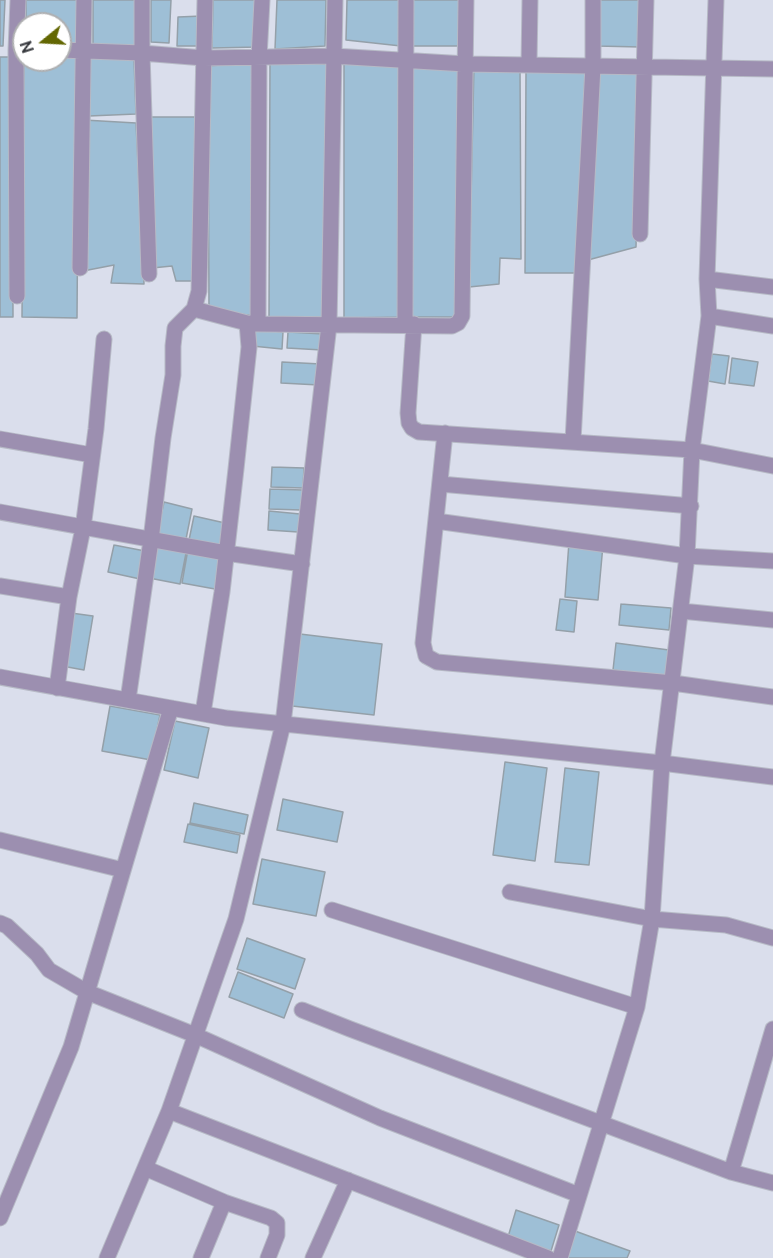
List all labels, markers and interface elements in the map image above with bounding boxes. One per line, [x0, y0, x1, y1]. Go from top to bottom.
north arrow [12, 12, 72, 72]
text: N [16, 38, 37, 55]

